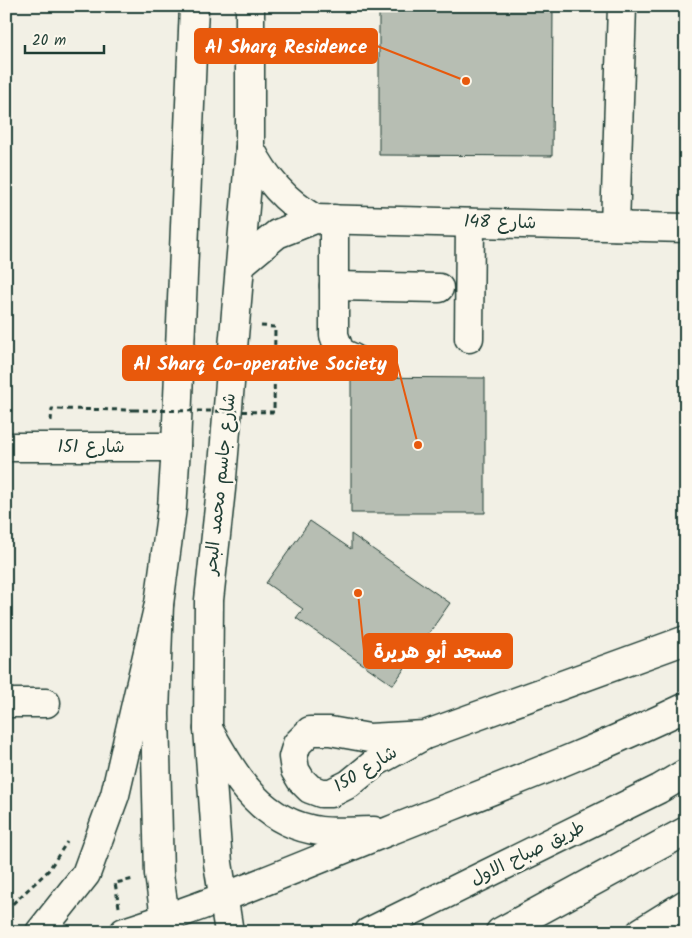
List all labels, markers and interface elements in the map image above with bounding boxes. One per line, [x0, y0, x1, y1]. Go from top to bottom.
scale bar [25, 22, 104, 54]
text: 20 m [32, 29, 66, 53]
callout: Al Sharq Residence [195, 29, 377, 63]
text: Al Sharq Residence [205, 33, 367, 63]
street label: شارع 148 [463, 208, 537, 238]
callout: Al Sharq Co-operative Society [123, 346, 397, 380]
text: Al Sharq Co-operative Society [133, 350, 387, 380]
street label: شارع جاسم محمد البحر [197, 392, 245, 578]
street label: شارع 151 [57, 433, 125, 462]
callout: مسجد أبو هريرة [364, 634, 512, 668]
text: مسجد أبو هريرة [374, 638, 502, 668]
street label: شارع 150 [328, 739, 404, 801]
street label: طريق صباح الاول [466, 814, 590, 894]

